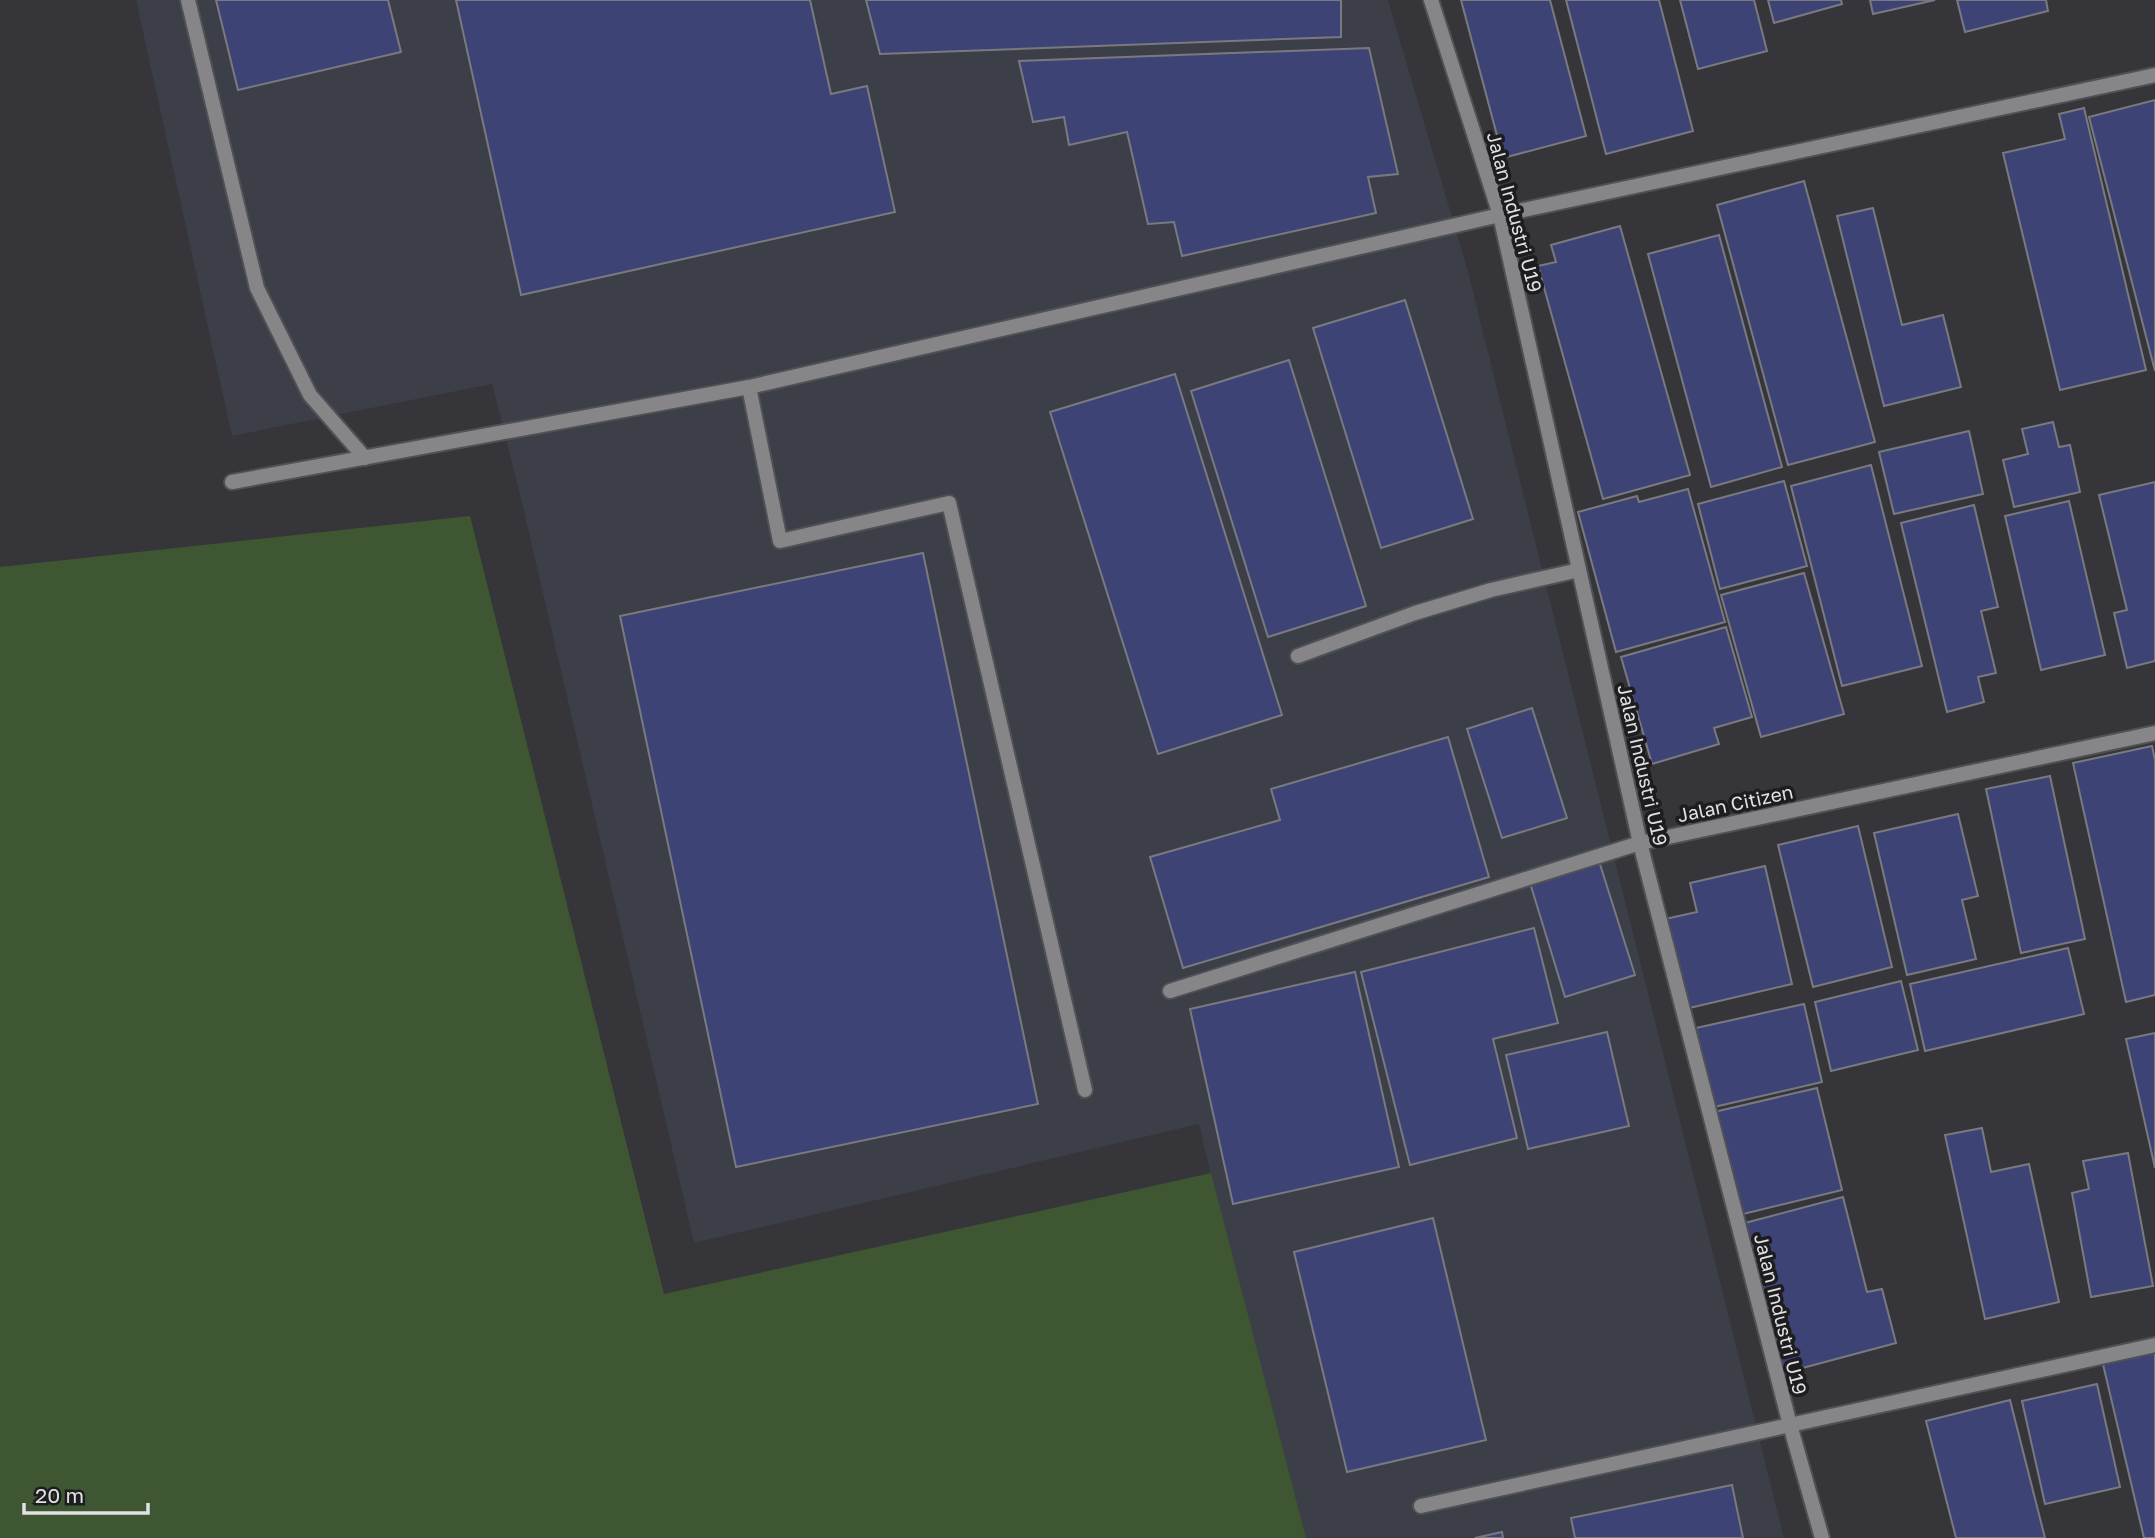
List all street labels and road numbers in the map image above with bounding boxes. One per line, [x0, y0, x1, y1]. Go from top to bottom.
street label: Jalan Industri U19 [1483, 129, 1547, 295]
street label: Jalan Industri U19 [1613, 682, 1673, 848]
street label: Jalan Citizen [1675, 780, 1795, 826]
street label: Jalan Industri U19 [1750, 1231, 1812, 1397]

